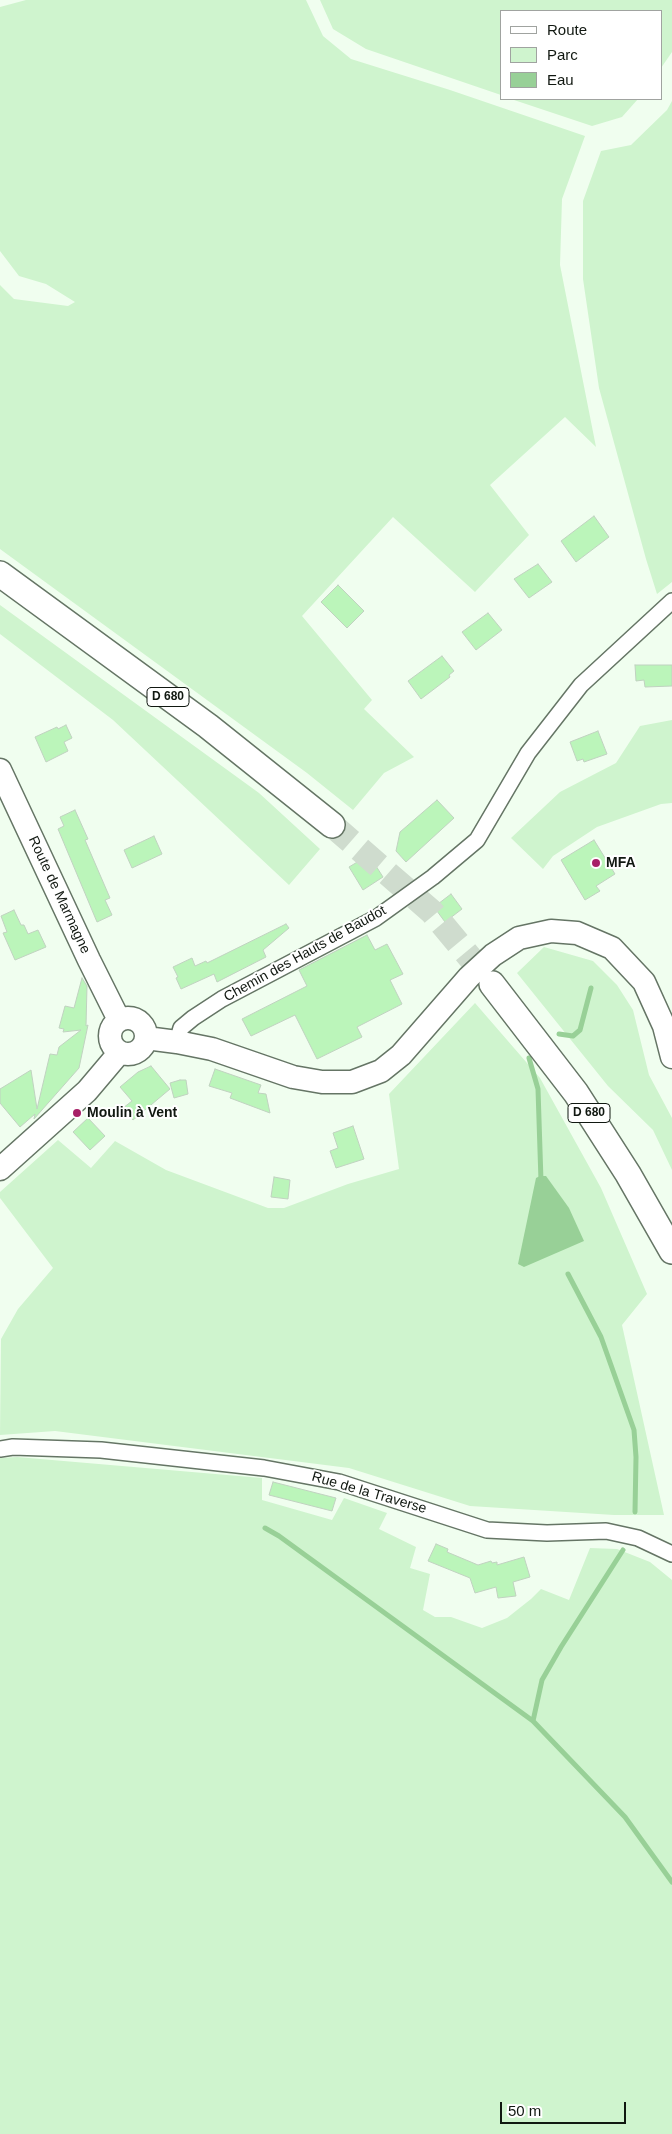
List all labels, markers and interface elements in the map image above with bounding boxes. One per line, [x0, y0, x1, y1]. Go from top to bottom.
legend [500, 10, 662, 100]
text: Route [547, 21, 587, 38]
text: Parc [547, 46, 578, 63]
text: Eau [547, 71, 574, 88]
road number: D 680 [147, 688, 189, 706]
street label: Route de Marmagne [24, 834, 94, 956]
place label: MFA [606, 855, 636, 871]
marker: MFA [590, 857, 602, 869]
street label: Chemin des Hauts de Baudot [221, 902, 389, 1006]
road number: D 680 [568, 1104, 610, 1122]
place label: Moulin à Vent [87, 1105, 177, 1121]
marker: Moulin à Vent [71, 1107, 83, 1119]
street label: Rue de la Traverse [310, 1469, 428, 1517]
scale bar [502, 2092, 628, 2124]
text: 50 m [508, 2102, 541, 2119]

